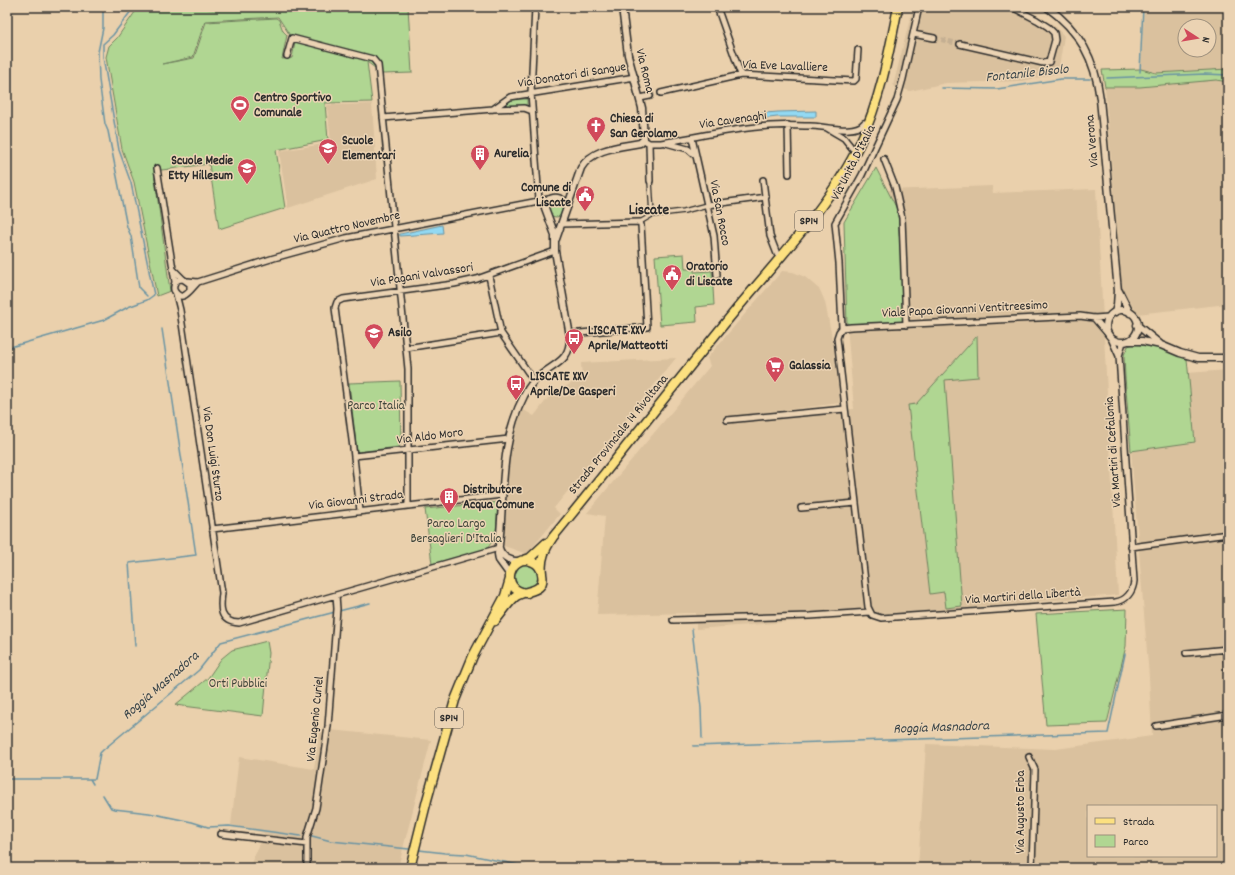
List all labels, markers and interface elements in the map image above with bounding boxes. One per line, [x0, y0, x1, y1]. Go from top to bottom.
north arrow [1177, 18, 1217, 58]
text: N [1196, 35, 1213, 45]
street label: Via Roma [629, 47, 659, 96]
street label: Via Eve Lavalliere [742, 56, 828, 78]
street label: Via Donatori di Sangue [516, 58, 628, 94]
water label: Fontanile Bisolo [985, 60, 1070, 88]
place label: Centro Sportivo Comunale [254, 89, 331, 123]
sports icon: Centro Sportivo Comunale [229, 94, 251, 122]
street label: Via Cavenaghi [698, 107, 768, 135]
place label: Chiesa di San Gerolamo [610, 110, 678, 144]
street label: Via Verona [1081, 113, 1105, 168]
church icon: Chiesa di San Gerolamo [585, 115, 607, 143]
street label: Via Unità D'Italia [827, 121, 882, 204]
place label: Scuole Elementari [342, 132, 396, 166]
school or university icon: Scuole Elementari [317, 137, 339, 165]
building icon: Aurelia [469, 143, 491, 171]
place label: Aurelia [494, 145, 530, 164]
place label: Scuole Medie Etty Hillesum [168, 152, 233, 186]
school or university icon: Scuole Medie Etty Hillesum [236, 157, 258, 185]
street label: Via San Rocco [703, 178, 735, 248]
place label: Comune di Liscate [521, 179, 572, 213]
public building icon: Comune di Liscate [574, 184, 596, 212]
district label: Liscate [629, 200, 670, 222]
street label: Via Quattro Novembre [292, 206, 402, 249]
road number: SP14 [795, 211, 823, 231]
street label: Via Pagani Valvassori [369, 258, 475, 293]
place label: Oratorio di Liscate [686, 258, 733, 292]
public building icon: Oratorio di Liscate [661, 263, 683, 291]
street label: Viale Papa Giovanni Ventitreesimo [882, 296, 1049, 324]
school or university icon: Asilo [363, 322, 385, 350]
place label: LISCATE XXV Aprile/Matteotti [588, 322, 668, 356]
place label: Asilo [388, 324, 412, 343]
bus stop icon: LISCATE XXV Aprile/Matteotti [563, 327, 585, 355]
supermarket icon: Galassia [764, 355, 786, 383]
place label: Galassia [789, 357, 831, 376]
place label: LISCATE XXV Aprile/De Gasperi [530, 368, 616, 402]
street label: Strada Provinciale 14 Rivoltana [565, 370, 674, 499]
bus stop icon: LISCATE XXV Aprile/De Gasperi [505, 373, 527, 401]
street label: Via Martiri di Cefalonia [1101, 395, 1127, 508]
park label: Parco Italia [347, 397, 406, 416]
street label: Via Don Luigi Sturzo [196, 406, 228, 503]
street label: Via Aldo Moro [396, 423, 464, 450]
place label: Distributore Acqua Comune [463, 481, 535, 515]
street label: Via Giovanni Strada [308, 486, 405, 516]
building icon: Distributore Acqua Comune [438, 486, 460, 514]
park label: Parco Largo Bersaglieri D'Italia [410, 515, 502, 549]
street label: Via Martiri della Libertà [965, 583, 1082, 611]
water label: Roggia Masnadora [118, 646, 205, 725]
park label: Orti Pubblici [209, 675, 268, 694]
street label: Via Eugenio Curiel [302, 675, 330, 763]
road number: SP14 [435, 708, 463, 728]
water label: Roggia Masnadora [893, 716, 991, 740]
street label: Via Augusto Erba [1012, 770, 1031, 854]
legend [1087, 805, 1217, 857]
text: Strada [1123, 814, 1154, 831]
text: Parco [1123, 834, 1149, 851]

